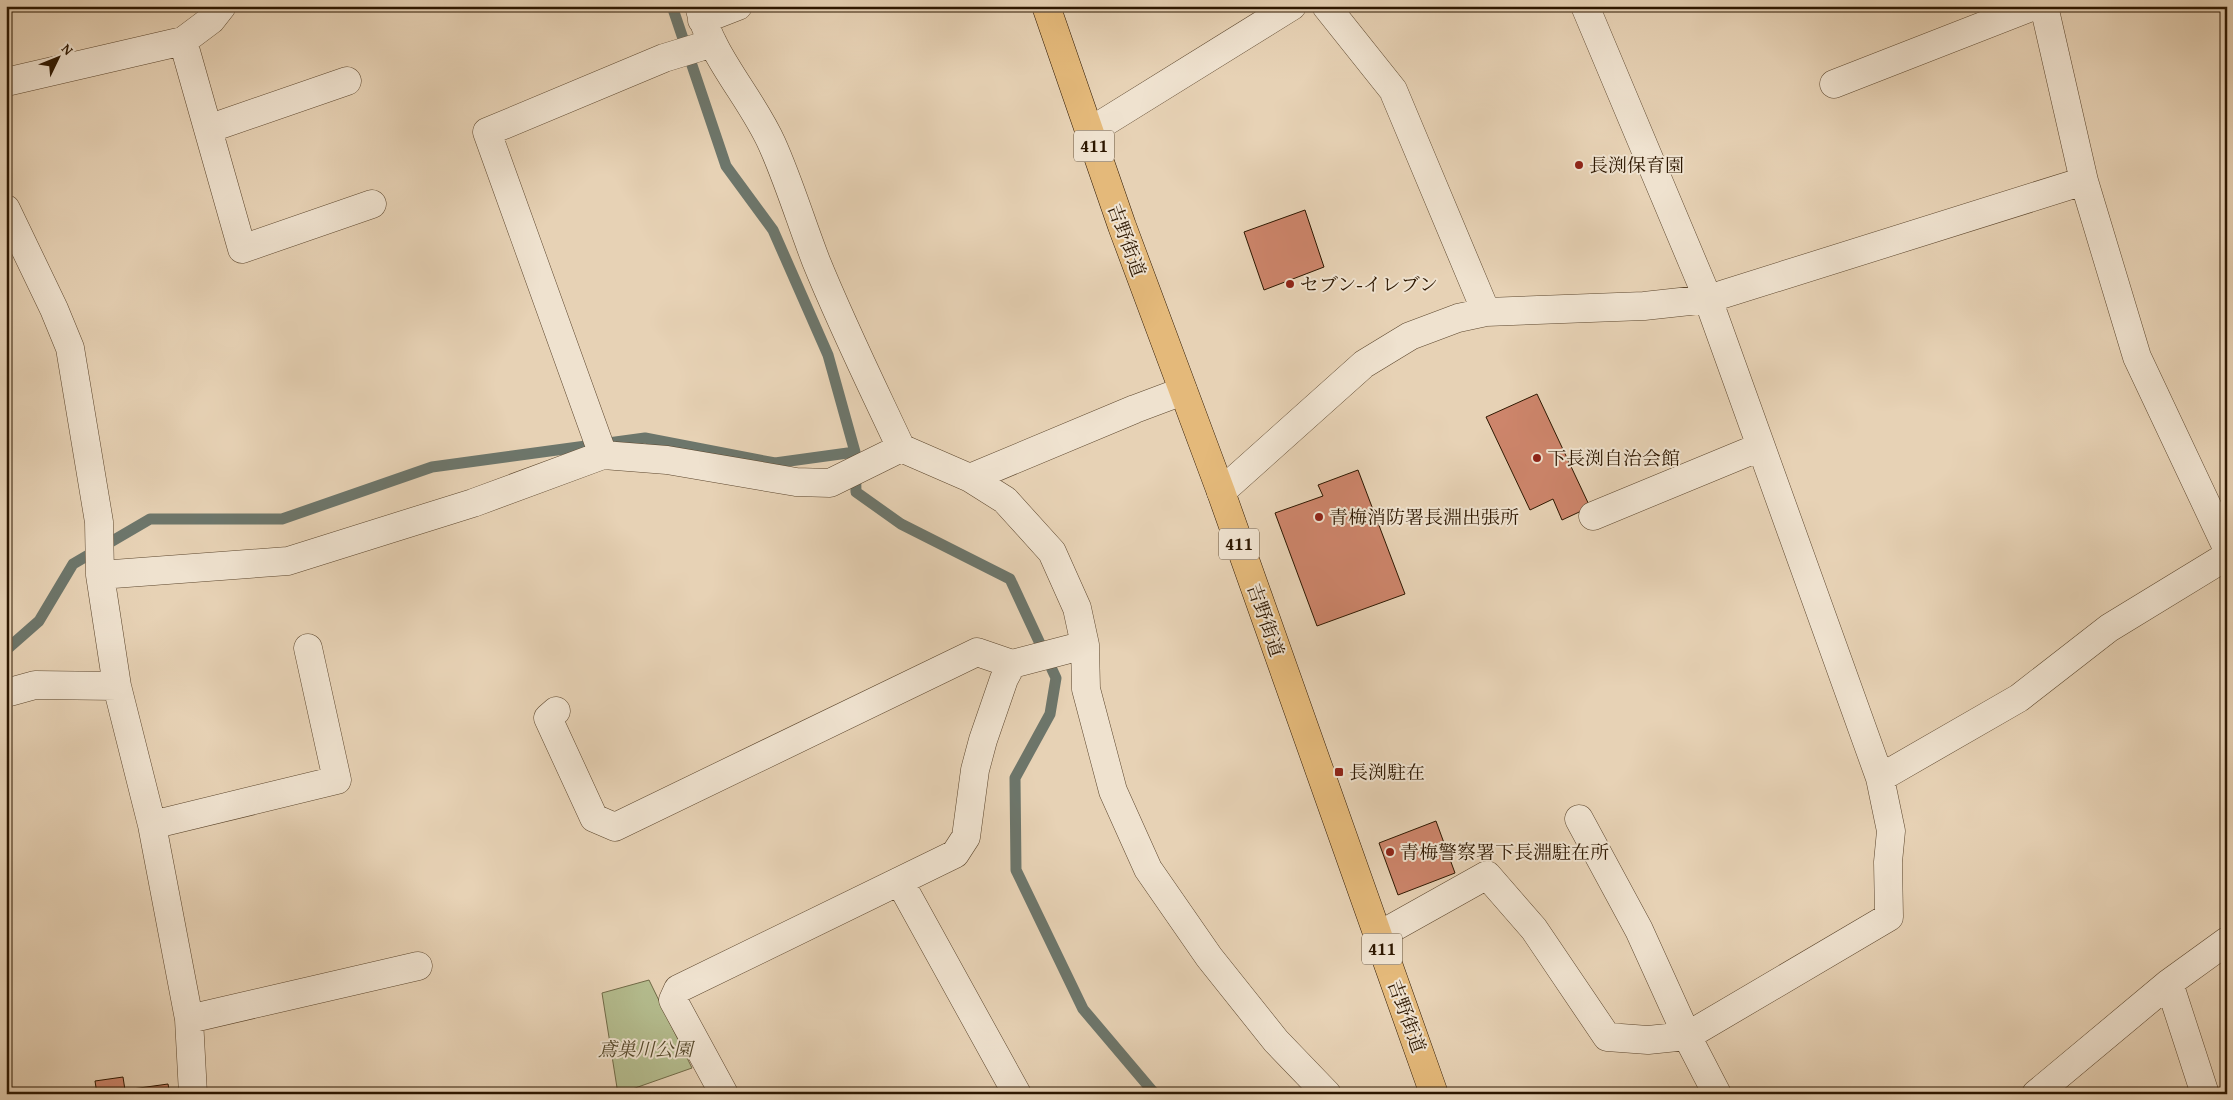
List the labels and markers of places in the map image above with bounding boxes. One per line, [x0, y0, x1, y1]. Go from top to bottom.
place label: 長渕保育園 [1589, 151, 1684, 179]
marker: 長渕保育園 [1573, 159, 1585, 171]
place label: セブン-イレブン [1300, 270, 1438, 298]
marker: セブン-イレブン [1284, 278, 1296, 290]
place label: 下長渕自治会館 [1547, 444, 1680, 472]
marker: 下長渕自治会館 [1531, 452, 1543, 464]
place label: 青梅消防署長淵出張所 [1329, 503, 1519, 531]
marker: 青梅消防署長淵出張所 [1313, 511, 1325, 523]
place label: 長渕駐在 [1349, 758, 1425, 786]
marker: 長渕駐在 [1333, 766, 1345, 778]
place label: 青梅警察署下長淵駐在所 [1400, 838, 1609, 866]
marker: 青梅警察署下長淵駐在所 [1384, 846, 1396, 858]

